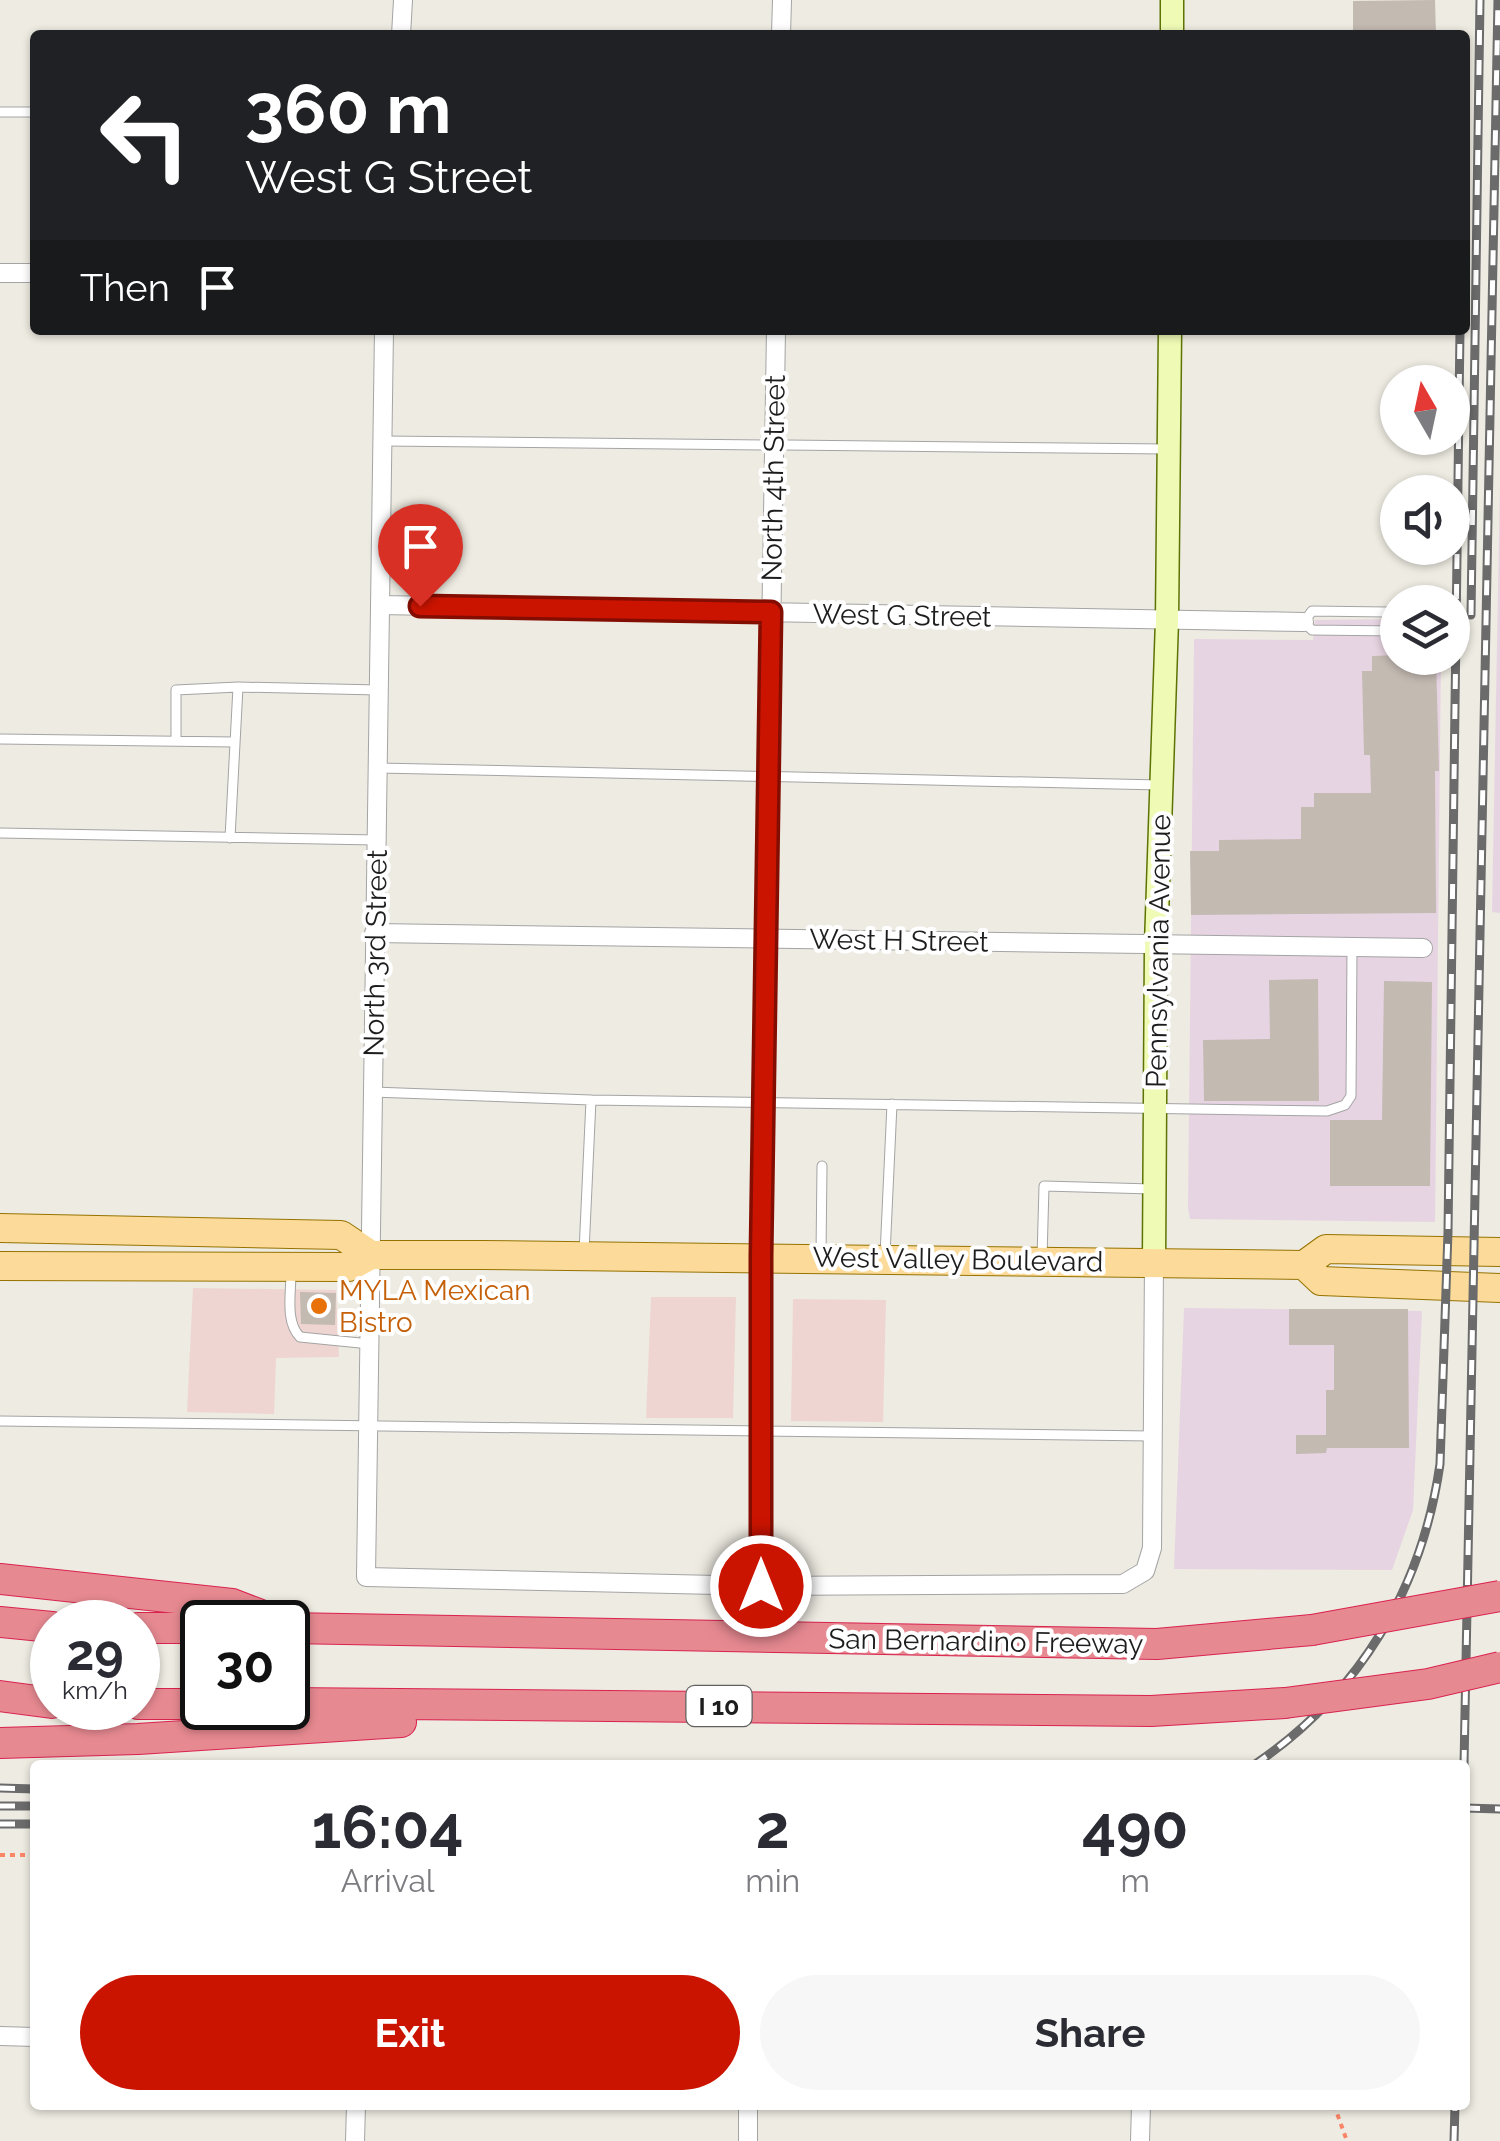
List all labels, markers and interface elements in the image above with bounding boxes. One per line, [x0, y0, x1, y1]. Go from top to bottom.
text: 360 m [245, 67, 452, 149]
icon: left [80, 70, 210, 200]
text: West G Street [245, 151, 532, 204]
icon: arrive [190, 260, 245, 315]
text: Then [80, 265, 170, 310]
north arrow [1380, 365, 1470, 455]
map controls [1380, 365, 1470, 675]
street label: North 4th Street [755, 374, 792, 582]
button: sound [1380, 475, 1470, 565]
pin [378, 504, 463, 607]
icon: arrive [393, 519, 448, 574]
button: layers [1380, 585, 1470, 675]
street label: West G Street [812, 597, 992, 634]
street label: Pennsylvania Avenue [1140, 814, 1177, 1088]
street label: North 3rd Street [357, 848, 394, 1057]
street label: West H Street [809, 922, 990, 959]
street label: West Valley Boulevard [812, 1240, 1104, 1279]
place label: MYLA Mexican Bistro [339, 1274, 531, 1339]
marker: MYLA Mexican Bistro [308, 1295, 330, 1317]
position arrow [709, 1534, 813, 1638]
speed limit sign: 30 [180, 1600, 310, 1730]
street label: San Bernardino Freeway [828, 1622, 1144, 1661]
text: 29 [66, 1623, 124, 1682]
text: km/h [62, 1675, 128, 1705]
road number: I 10 [686, 1686, 752, 1726]
text: 16:04 [312, 1792, 464, 1862]
text: 2 [756, 1792, 790, 1862]
text: 490 [1082, 1792, 1188, 1862]
text: Arrival [341, 1862, 435, 1899]
text: min [745, 1862, 800, 1899]
text: m [1120, 1862, 1150, 1899]
button: Exit [80, 1975, 740, 2090]
button: Share [760, 1975, 1420, 2090]

